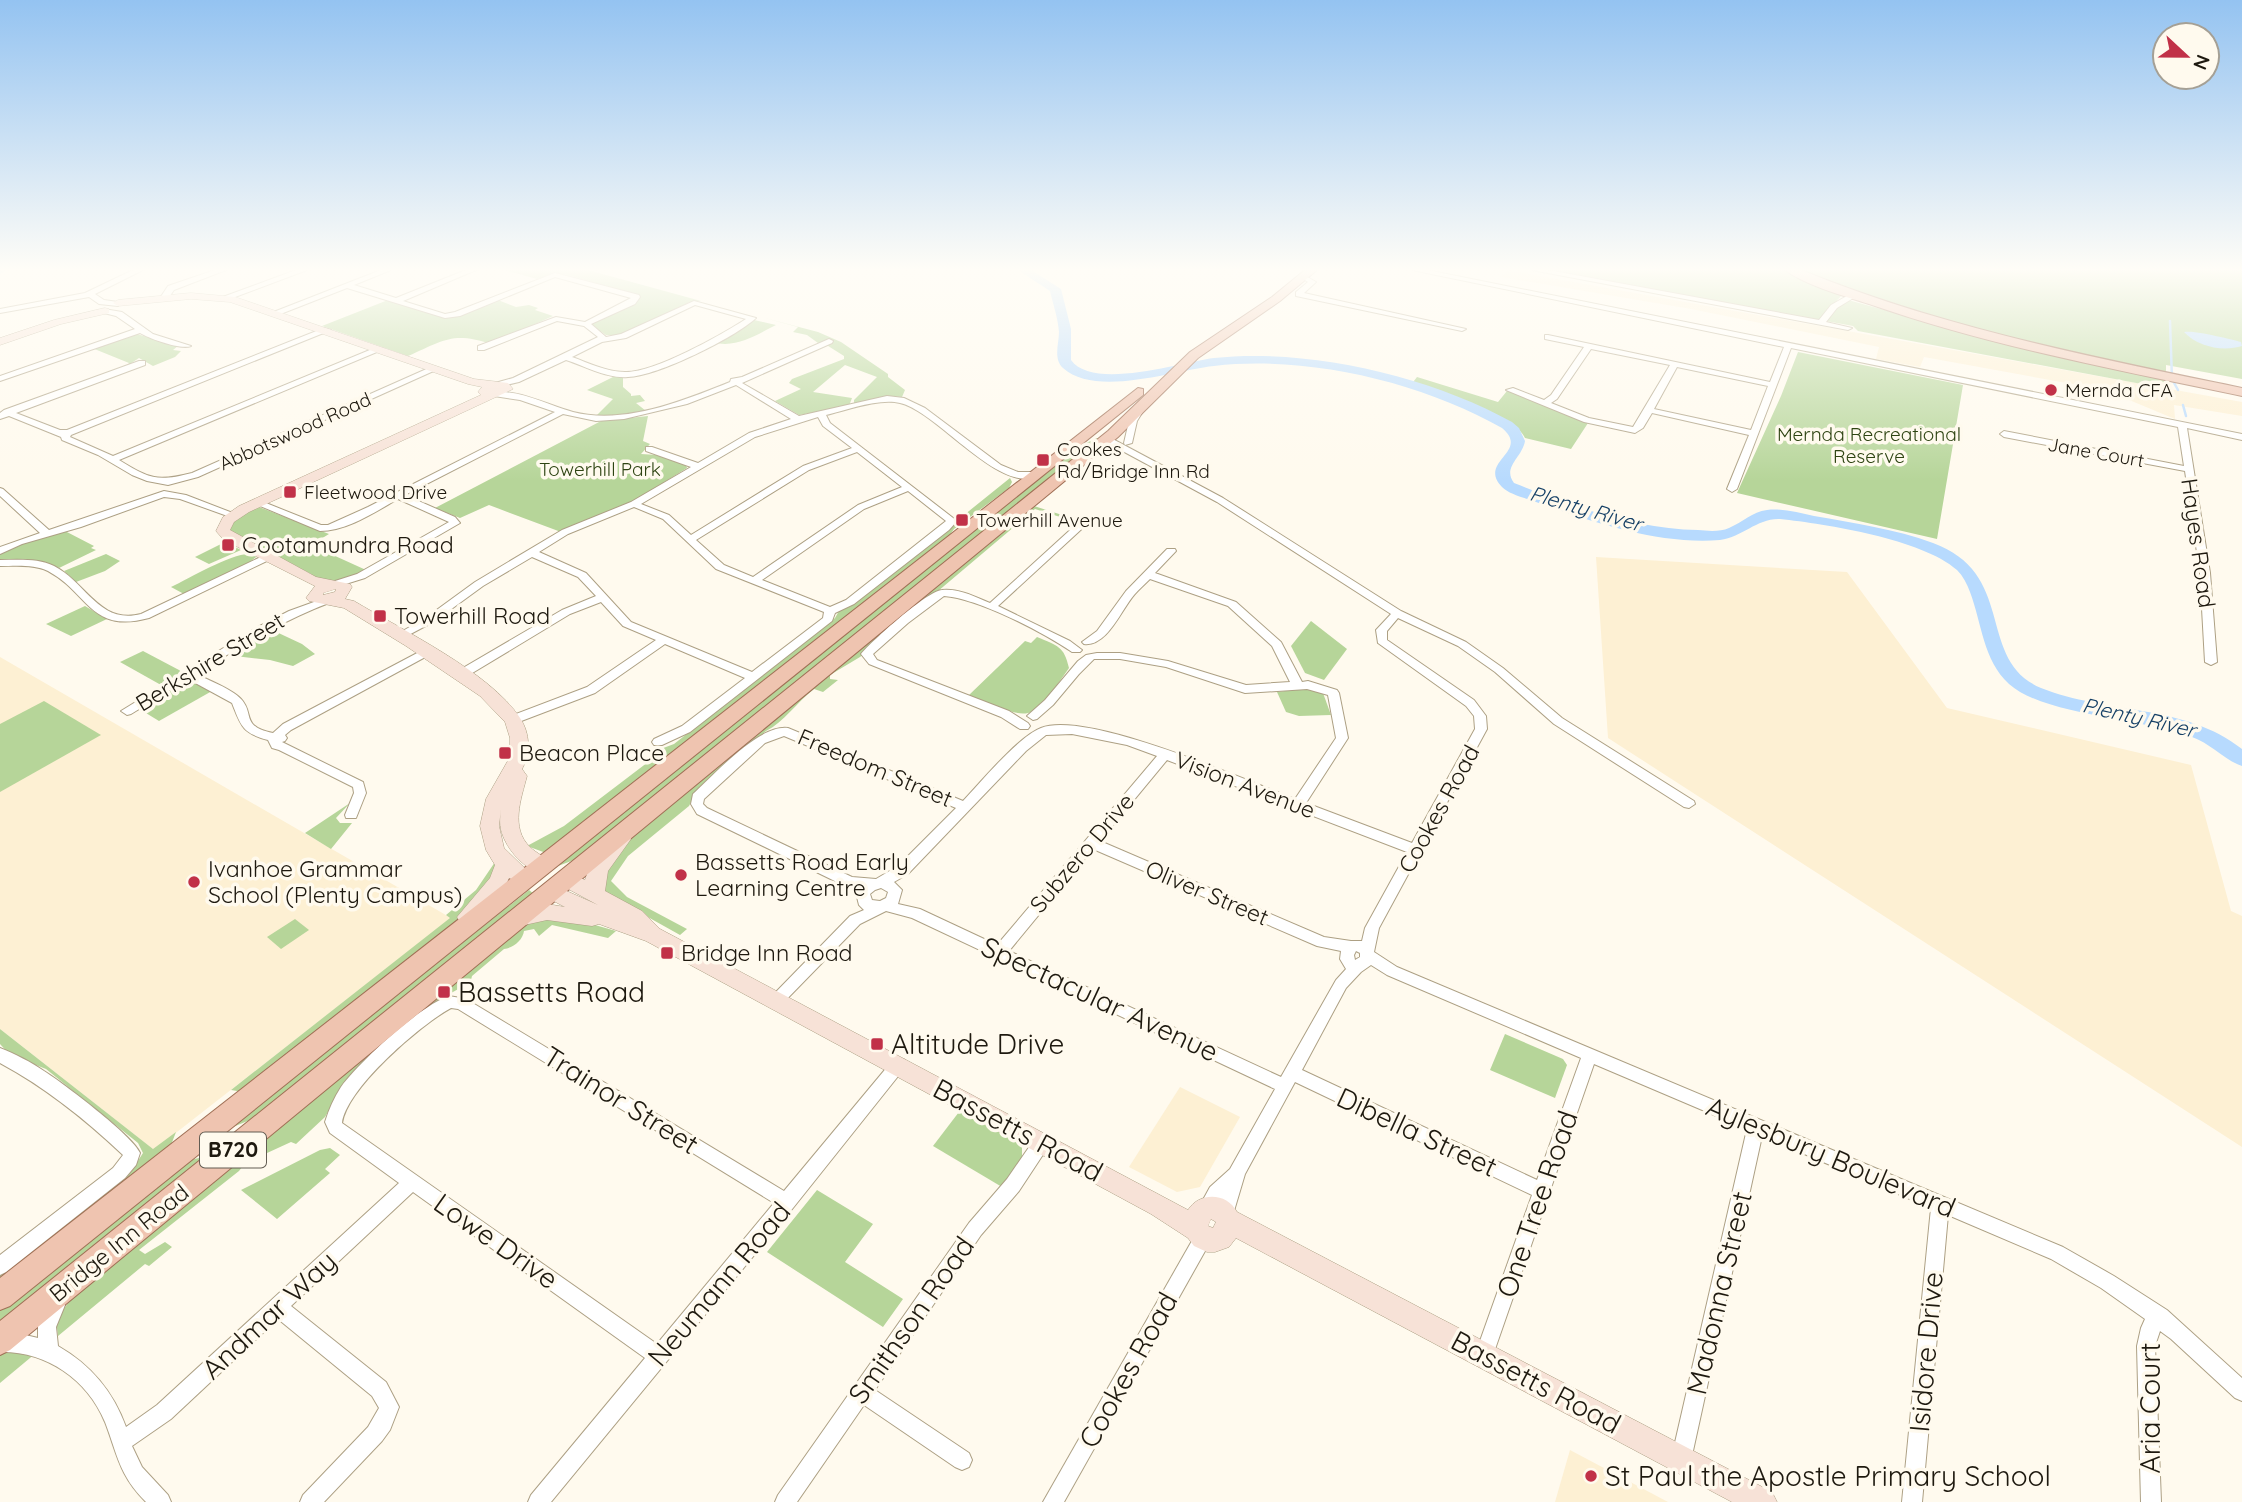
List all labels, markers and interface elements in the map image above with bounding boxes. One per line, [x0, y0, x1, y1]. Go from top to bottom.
north arrow [2151, 21, 2221, 91]
text: N [2188, 51, 2216, 73]
place label: Mernda CFA [2065, 378, 2173, 402]
marker: Mernda CFA [2043, 382, 2059, 398]
street label: Abbotswood Road [215, 387, 375, 475]
park label: Mernda Recreational Reserve [1777, 422, 1961, 468]
street label: Jane Court [2046, 432, 2146, 472]
place label: Cookes Rd/Bridge Inn Rd [1057, 437, 1210, 483]
marker: Cookes Rd/Bridge Inn Rd [1035, 452, 1051, 468]
park label: Towerhill Park [539, 457, 661, 481]
street label: Hayes Road [2175, 476, 2222, 610]
place label: Fleetwood Drive [304, 480, 447, 504]
water label: Plenty River [1527, 480, 1648, 537]
marker: Fleetwood Drive [282, 484, 298, 500]
place label: Towerhill Avenue [976, 508, 1123, 532]
marker: Towerhill Avenue [954, 512, 970, 528]
place label: Cootamundra Road [242, 530, 454, 559]
marker: Cootamundra Road [220, 537, 236, 553]
place label: Towerhill Road [394, 601, 550, 630]
street label: Berkshire Street [130, 606, 289, 717]
marker: Towerhill Road [372, 608, 388, 624]
water label: Plenty River [2080, 691, 2201, 743]
street label: Freedom Street [794, 722, 957, 813]
place label: Beacon Place [519, 738, 664, 767]
street label: Cookes Road [1392, 740, 1486, 878]
street label: Vision Avenue [1171, 744, 1319, 825]
marker: Beacon Place [497, 745, 513, 761]
street label: Subzero Drive [1023, 787, 1140, 918]
place label: Bassetts Road Early Learning Centre [695, 847, 909, 902]
place label: Ivanhoe Grammar School (Plenty Campus) [208, 854, 462, 909]
street label: Oliver Street [1141, 854, 1273, 932]
marker: Bassetts Road Early Learning Centre [673, 867, 689, 883]
marker: Ivanhoe Grammar School (Plenty Campus) [186, 874, 202, 890]
street label: Spectacular Avenue [976, 928, 1224, 1069]
place label: Bridge Inn Road [681, 938, 853, 967]
marker: Bridge Inn Road [659, 945, 675, 961]
place label: Bassetts Road [458, 974, 645, 1009]
marker: Bassetts Road [436, 984, 452, 1000]
place label: Altitude Drive [891, 1026, 1064, 1061]
marker: Altitude Drive [869, 1036, 885, 1052]
street label: Trainor Street [537, 1038, 705, 1161]
street label: Bassetts Road [927, 1070, 1109, 1189]
street label: Dibella Street [1331, 1079, 1503, 1184]
street label: Aylesbury Boulevard [1701, 1088, 1961, 1225]
street label: One Tree Road [1488, 1106, 1585, 1302]
road number: B720 [200, 1132, 266, 1168]
street label: Bridge Inn Road [43, 1177, 194, 1308]
street label: Lowe Drive [427, 1185, 565, 1296]
street label: Madonna Street [1678, 1188, 1759, 1398]
street label: Neumann Road [640, 1194, 798, 1373]
street label: Smithson Road [840, 1229, 981, 1410]
street label: Andmar Way [194, 1243, 343, 1386]
street label: Isidore Drive [1901, 1270, 1950, 1434]
street label: Cookes Road [1070, 1286, 1185, 1454]
street label: Bassetts Road [1445, 1322, 1627, 1441]
street label: Aria Court [2132, 1343, 2167, 1473]
place label: St Paul the Apostle Primary School [1605, 1458, 2051, 1493]
marker: St Paul the Apostle Primary School [1583, 1468, 1599, 1484]

